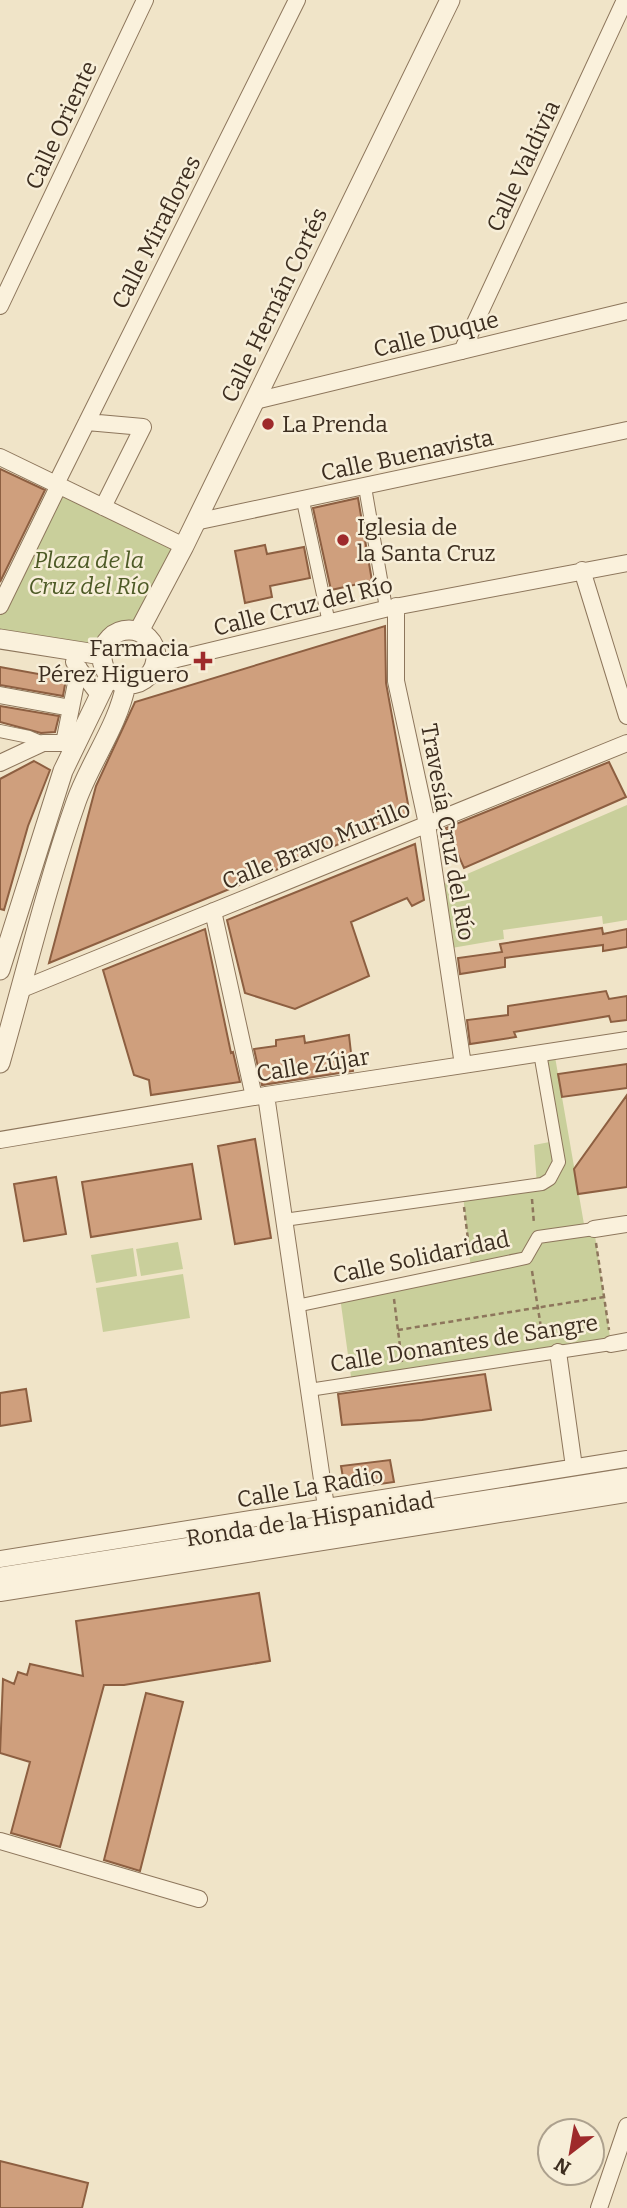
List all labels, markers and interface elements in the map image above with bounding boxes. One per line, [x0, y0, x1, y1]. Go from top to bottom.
street label: Calle Oriente [19, 56, 103, 194]
street label: Calle Valdivia [480, 95, 566, 236]
street label: Calle Miraflores [105, 151, 207, 313]
street label: Calle Hernán Cortés [215, 203, 333, 407]
street label: Calle Duque [370, 305, 502, 363]
place label: La Prenda [282, 410, 388, 438]
marker: La Prenda [260, 416, 276, 432]
street label: Calle Buenavista [318, 423, 496, 487]
place label: Iglesia de la Santa Cruz [357, 513, 496, 567]
marker: Iglesia de la Santa Cruz [335, 532, 351, 548]
park label: Plaza de la Cruz del Río [28, 546, 150, 600]
street label: Calle Cruz del Río [211, 570, 395, 642]
place label: Farmacia Pérez Higuero [37, 634, 189, 688]
marker: Farmacia Pérez Higuero [195, 653, 211, 669]
street label: Travesía Cruz del Río [415, 721, 481, 943]
street label: Calle Bravo Murillo [218, 794, 414, 896]
street label: Calle Zújar [254, 1042, 372, 1088]
street label: Calle Solidaridad [330, 1225, 512, 1289]
street label: Calle Donantes de Sangre [328, 1308, 600, 1378]
street label: Calle La Radio [235, 1460, 385, 1514]
street label: Ronda de la Hispanidad [184, 1486, 436, 1552]
north arrow [536, 2117, 606, 2187]
text: N [550, 2152, 575, 2180]

